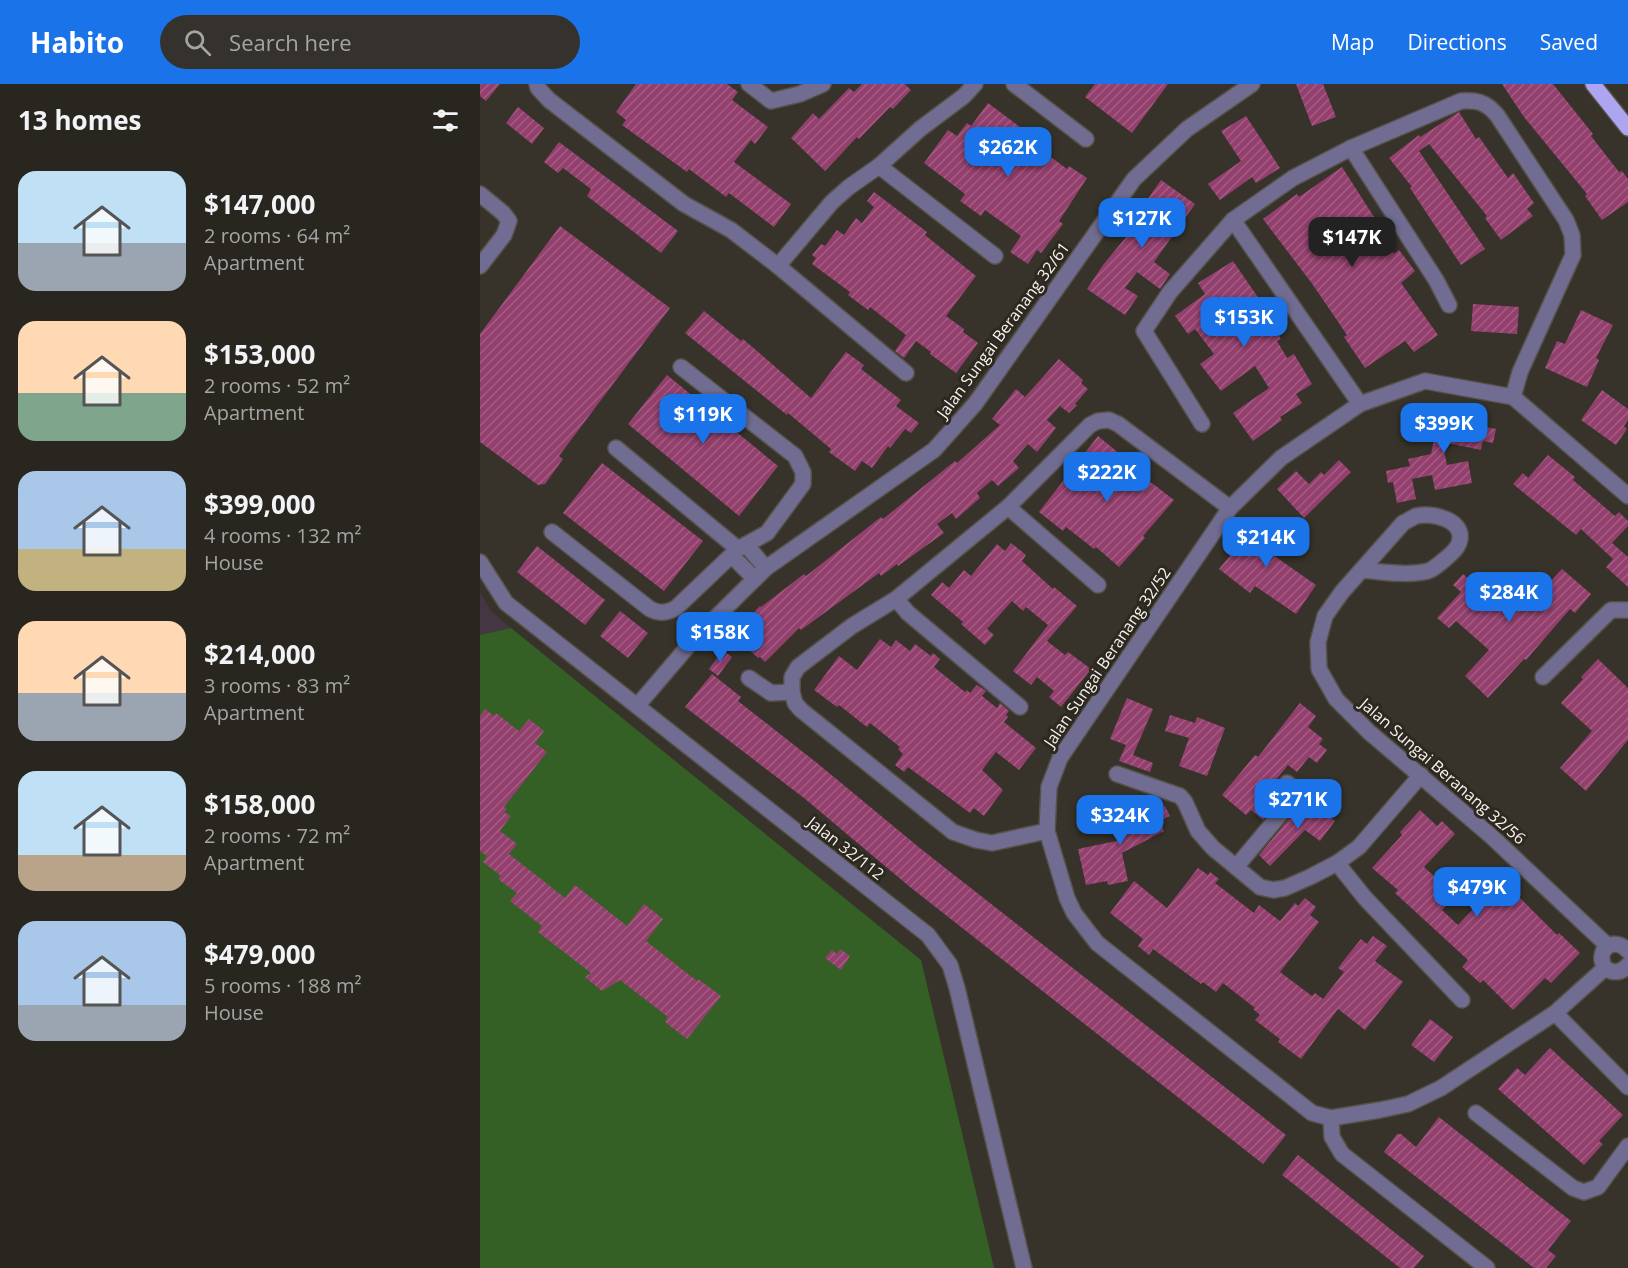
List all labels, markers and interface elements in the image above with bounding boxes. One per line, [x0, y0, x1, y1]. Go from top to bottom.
search box [160, 15, 580, 69]
text: Habito [30, 23, 124, 61]
icon: search [181, 26, 214, 59]
text: Search here [229, 27, 352, 57]
text: Map [1331, 28, 1374, 56]
text: Directions [1407, 28, 1507, 56]
text: Saved [1540, 28, 1598, 56]
text: 13 homes [18, 102, 142, 138]
icon: filters [429, 104, 462, 137]
pin: $262K [966, 127, 1050, 178]
text: $262K [978, 133, 1038, 160]
text: $147,000 [204, 186, 315, 222]
icon: home [66, 195, 138, 267]
pin: $127K [1100, 198, 1184, 249]
text: $127K [1112, 204, 1172, 231]
pin: $147K [1310, 217, 1394, 268]
text: 2 rooms · 64 m² [204, 222, 350, 249]
text: $147K [1322, 223, 1382, 250]
street label: Jalan Sungai Beranang 32/61 [930, 237, 1074, 424]
text: Apartment [204, 249, 304, 276]
pin: $153K [1202, 297, 1286, 348]
text: $153K [1214, 303, 1274, 330]
text: $153,000 [204, 336, 315, 372]
icon: home [66, 345, 138, 417]
text: 2 rooms · 52 m² [204, 372, 350, 399]
pin: $119K [661, 394, 745, 445]
text: Apartment [204, 399, 304, 426]
text: $119K [673, 400, 733, 427]
pin: $399K [1402, 403, 1486, 454]
text: $399K [1414, 409, 1474, 436]
pin: $222K [1065, 452, 1149, 503]
text: $222K [1077, 458, 1137, 485]
text: $399,000 [204, 486, 315, 522]
icon: home [66, 495, 138, 567]
pin: $214K [1224, 517, 1308, 568]
text: 4 rooms · 132 m² [204, 522, 362, 549]
text: $214K [1236, 523, 1296, 550]
text: House [204, 549, 264, 576]
street label: Jalan Sungai Beranang 32/52 [1037, 563, 1176, 753]
pin: $284K [1467, 572, 1551, 623]
text: $284K [1479, 578, 1539, 605]
pin: $158K [678, 612, 762, 663]
text: $158K [690, 618, 750, 645]
text: $214,000 [204, 636, 315, 672]
icon: home [66, 645, 138, 717]
text: 3 rooms · 83 m² [204, 672, 350, 699]
street label: Jalan Sungai Beranang 32/56 [1354, 692, 1531, 849]
text: Apartment [204, 699, 304, 726]
pin: $271K [1256, 779, 1340, 830]
text: $271K [1268, 785, 1328, 812]
text: $158,000 [204, 786, 315, 822]
icon: home [66, 795, 138, 867]
pin: $324K [1078, 795, 1162, 846]
text: $324K [1090, 801, 1150, 828]
street label: Jalan 32/112 [802, 810, 889, 885]
text: 2 rooms · 72 m² [204, 822, 350, 849]
text: Apartment [204, 849, 304, 876]
pin: $479K [1435, 867, 1519, 918]
text: $479K [1447, 873, 1507, 900]
text: $479,000 [204, 936, 315, 972]
icon: home [66, 945, 138, 1017]
text: 5 rooms · 188 m² [204, 972, 362, 999]
text: House [204, 999, 264, 1026]

